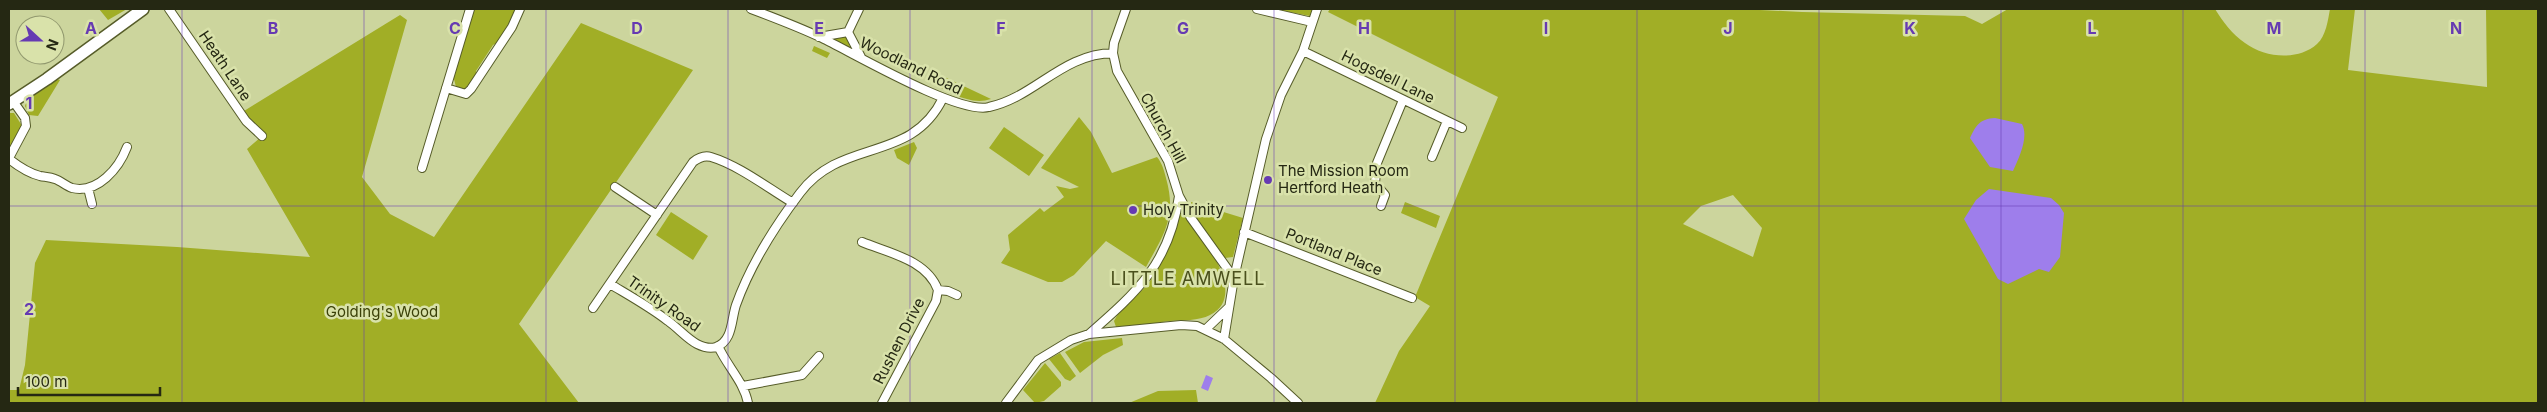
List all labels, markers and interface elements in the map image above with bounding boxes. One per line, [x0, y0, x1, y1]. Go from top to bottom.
north arrow [15, 15, 65, 65]
text: A [85, 18, 97, 38]
text: B [268, 18, 278, 38]
text: C [449, 18, 461, 38]
text: D [631, 18, 643, 38]
text: E [814, 18, 824, 38]
text: F [996, 18, 1006, 38]
text: G [1177, 18, 1189, 38]
text: H [1358, 18, 1370, 38]
text: I [1544, 18, 1548, 38]
text: J [1723, 18, 1733, 38]
text: K [1904, 18, 1916, 38]
text: L [2087, 18, 2097, 38]
text: M [2267, 18, 2281, 38]
text: N [2450, 18, 2462, 38]
street label: Heath Lane [195, 27, 256, 105]
street label: Woodland Road [857, 33, 966, 99]
text: N [43, 37, 62, 53]
street label: Hogsdell Lane [1339, 46, 1438, 107]
street label: Church Hill [1136, 89, 1191, 166]
text: 1 [26, 93, 32, 113]
place label: The Mission Room Hertford Heath [1278, 161, 1409, 197]
marker: The Mission Room Hertford Heath [1262, 174, 1274, 186]
place label: Holy Trinity [1143, 200, 1225, 219]
marker: Holy Trinity [1127, 204, 1139, 216]
street label: Portland Place [1283, 224, 1385, 280]
district label: LITTLE AMWELL [1111, 268, 1265, 289]
street label: Trinity Road [624, 271, 704, 336]
street label: Rushen Drive [869, 294, 928, 387]
text: 2 [24, 299, 34, 319]
park label: Golding's Wood [326, 302, 438, 321]
scale bar [18, 364, 160, 396]
text: 100 m [25, 372, 67, 391]

